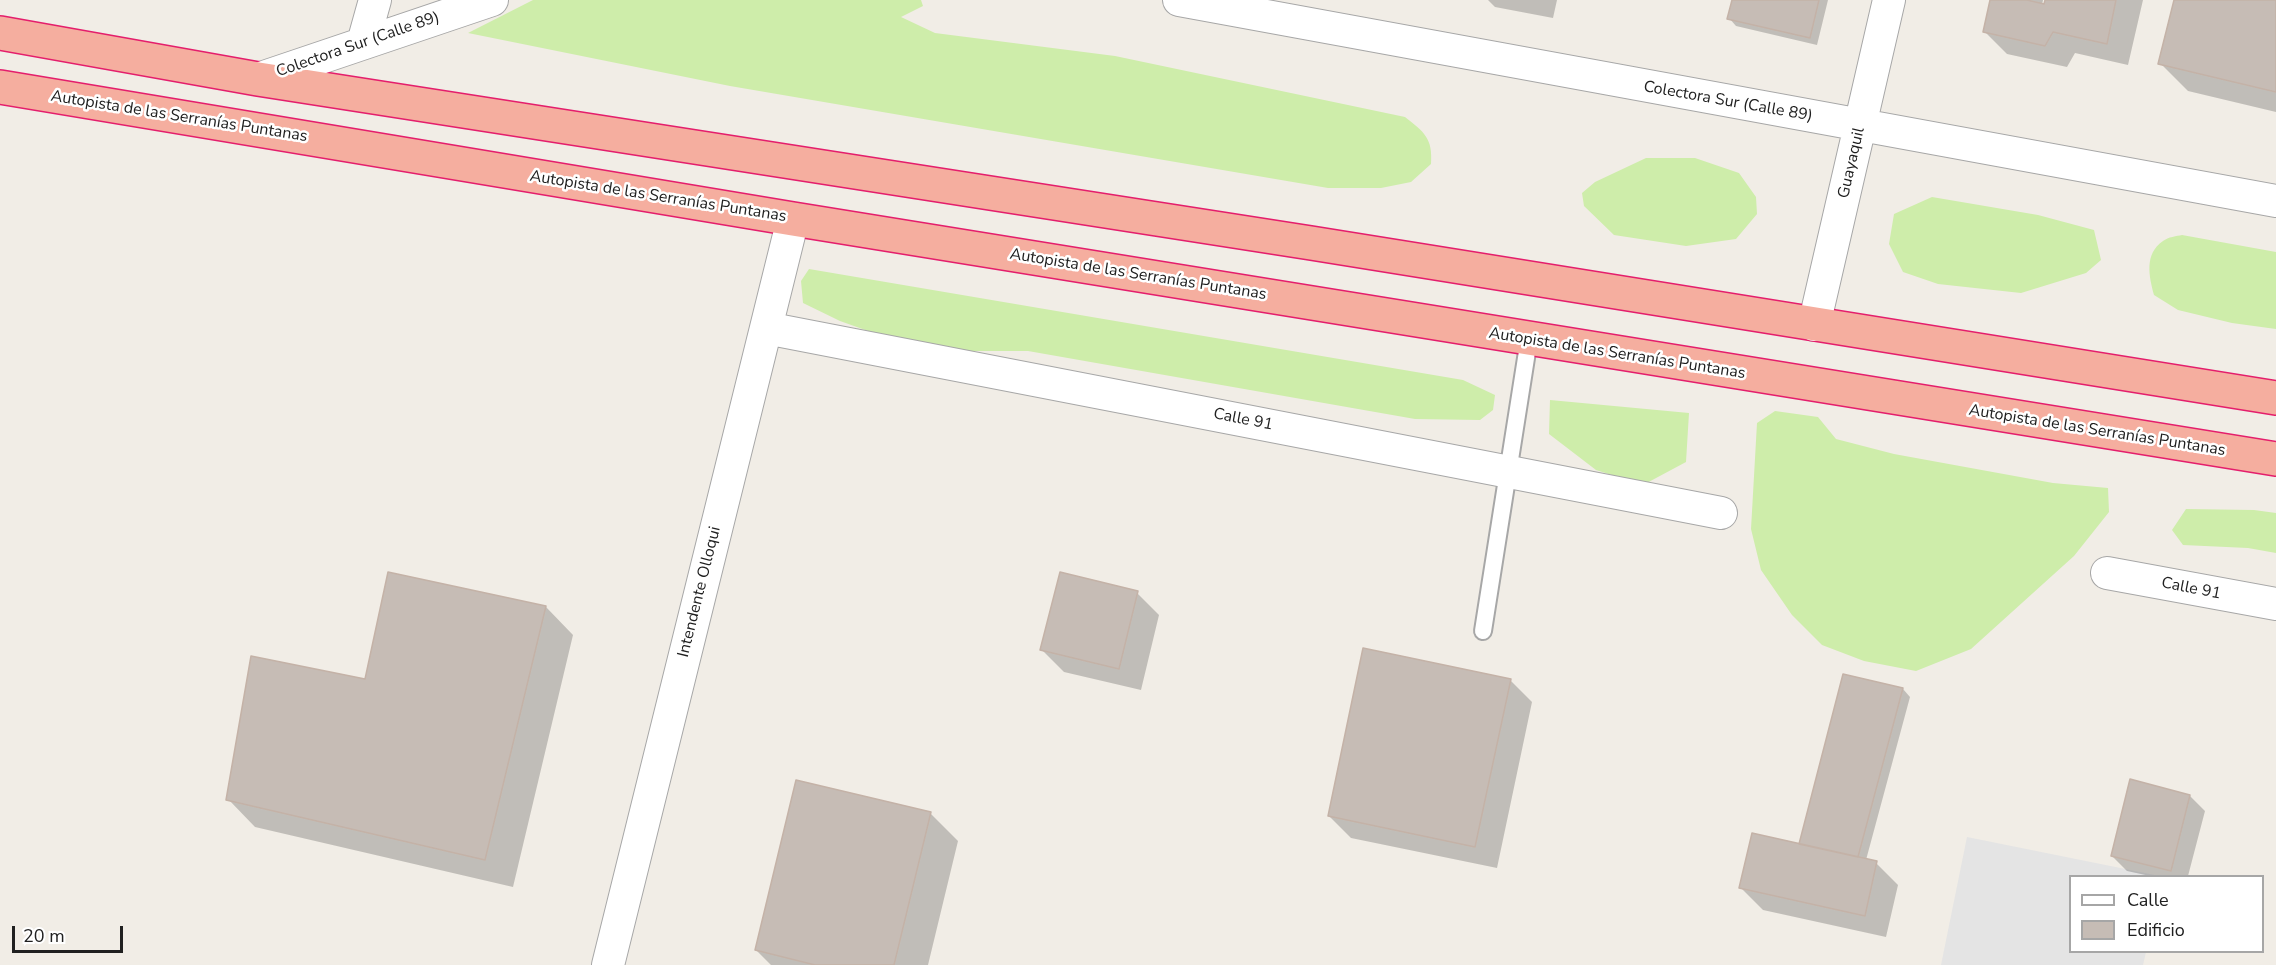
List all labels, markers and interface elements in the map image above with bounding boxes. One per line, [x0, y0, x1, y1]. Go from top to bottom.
street label: Colectora Sur (Calle 89) [274, 8, 442, 82]
street label: Colectora Sur (Calle 89) [1642, 78, 1814, 126]
street label: Autopista de las Serranías Puntanas [49, 87, 309, 147]
street label: Guayaquil [1835, 126, 1869, 200]
street label: Autopista de las Serranías Puntanas [528, 167, 788, 227]
street label: Autopista de las Serranías Puntanas [1008, 245, 1268, 305]
street label: Autopista de las Serranías Puntanas [1487, 324, 1747, 384]
street label: Autopista de las Serranías Puntanas [1967, 401, 2227, 461]
street label: Calle 91 [1212, 405, 1274, 435]
street label: Intendente Olloqui [674, 525, 726, 659]
street label: Calle 91 [2160, 574, 2222, 604]
legend [2069, 875, 2264, 953]
text: Calle [2127, 888, 2169, 912]
scale bar [15, 914, 126, 952]
text: Edificio [2127, 918, 2185, 942]
text: 20 m [23, 924, 65, 948]

